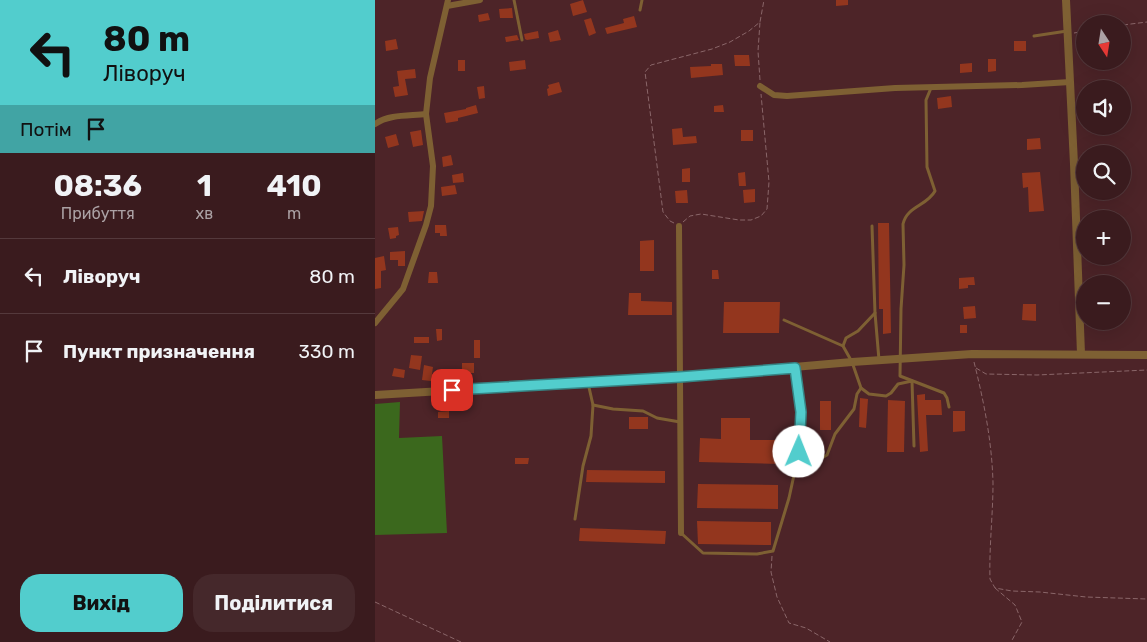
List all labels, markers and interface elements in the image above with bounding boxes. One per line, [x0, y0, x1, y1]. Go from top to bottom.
north arrow [1076, 15, 1131, 70]
map controls [1076, 15, 1131, 330]
text: 80 m [103, 18, 190, 60]
icon: left [20, 20, 85, 85]
text: Ліворуч [103, 60, 186, 87]
button: sound [1076, 80, 1131, 135]
icon: arrive [82, 115, 110, 143]
text: Потім [20, 118, 72, 141]
button: search [1076, 145, 1131, 200]
text: 08:36 [53, 168, 142, 204]
text: 1 [197, 168, 212, 204]
text: 410 [267, 168, 322, 204]
text: Прибуття [61, 204, 135, 223]
text: хв [196, 204, 213, 223]
text: m [287, 204, 301, 223]
button: + [1076, 210, 1131, 265]
icon: left [20, 262, 48, 290]
text: Ліворуч [63, 265, 140, 288]
text: 80 m [309, 265, 355, 288]
button: − [1076, 275, 1131, 330]
icon: arrive [20, 337, 48, 365]
text: Пункт призначення [63, 340, 255, 363]
text: 330 m [299, 340, 355, 363]
pin [431, 369, 473, 411]
icon: arrive [438, 376, 466, 404]
position arrow [772, 425, 824, 477]
button: Вихід [20, 574, 183, 632]
button: Поділитися [193, 574, 355, 632]

